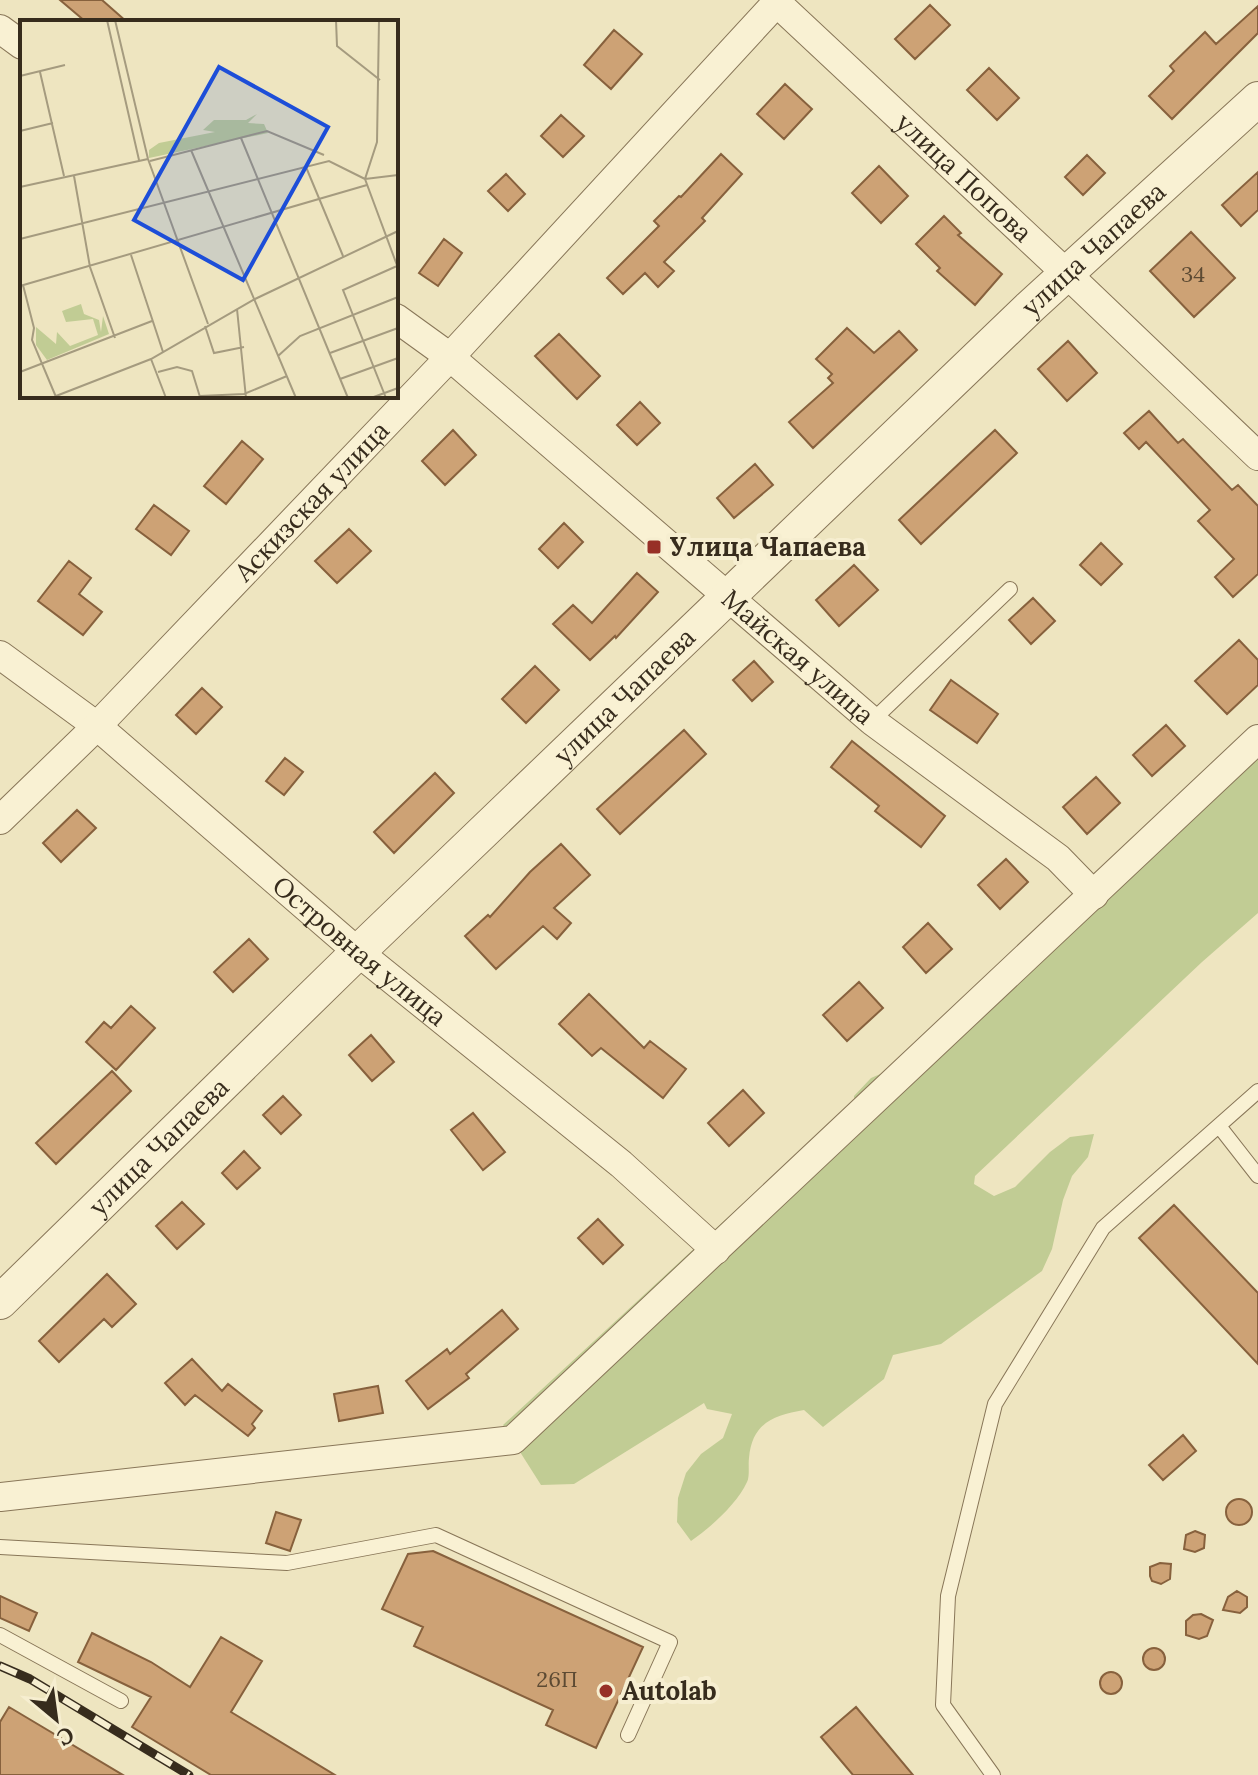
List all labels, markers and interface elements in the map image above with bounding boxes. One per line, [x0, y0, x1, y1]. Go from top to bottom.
inset map [20, 20, 398, 398]
street label: улица Попова [889, 106, 1039, 249]
street label: улица Чапаева [1014, 175, 1172, 323]
house number: 34 [1181, 260, 1205, 288]
street label: Аскизская улица [227, 414, 396, 589]
place label: Улица Чапаева [670, 530, 866, 563]
marker: Улица Чапаева [645, 538, 663, 556]
street label: Майская улица [715, 582, 881, 731]
street label: улица Чапаева [546, 620, 702, 771]
street label: Островная улица [266, 868, 454, 1033]
street label: улица Чапаева [81, 1070, 236, 1222]
house number: 26П [536, 1665, 578, 1693]
place label: Autolab [622, 1674, 717, 1707]
north arrow [16, 1679, 96, 1759]
marker: Autolab [597, 1682, 615, 1700]
text: С [52, 1721, 79, 1752]

